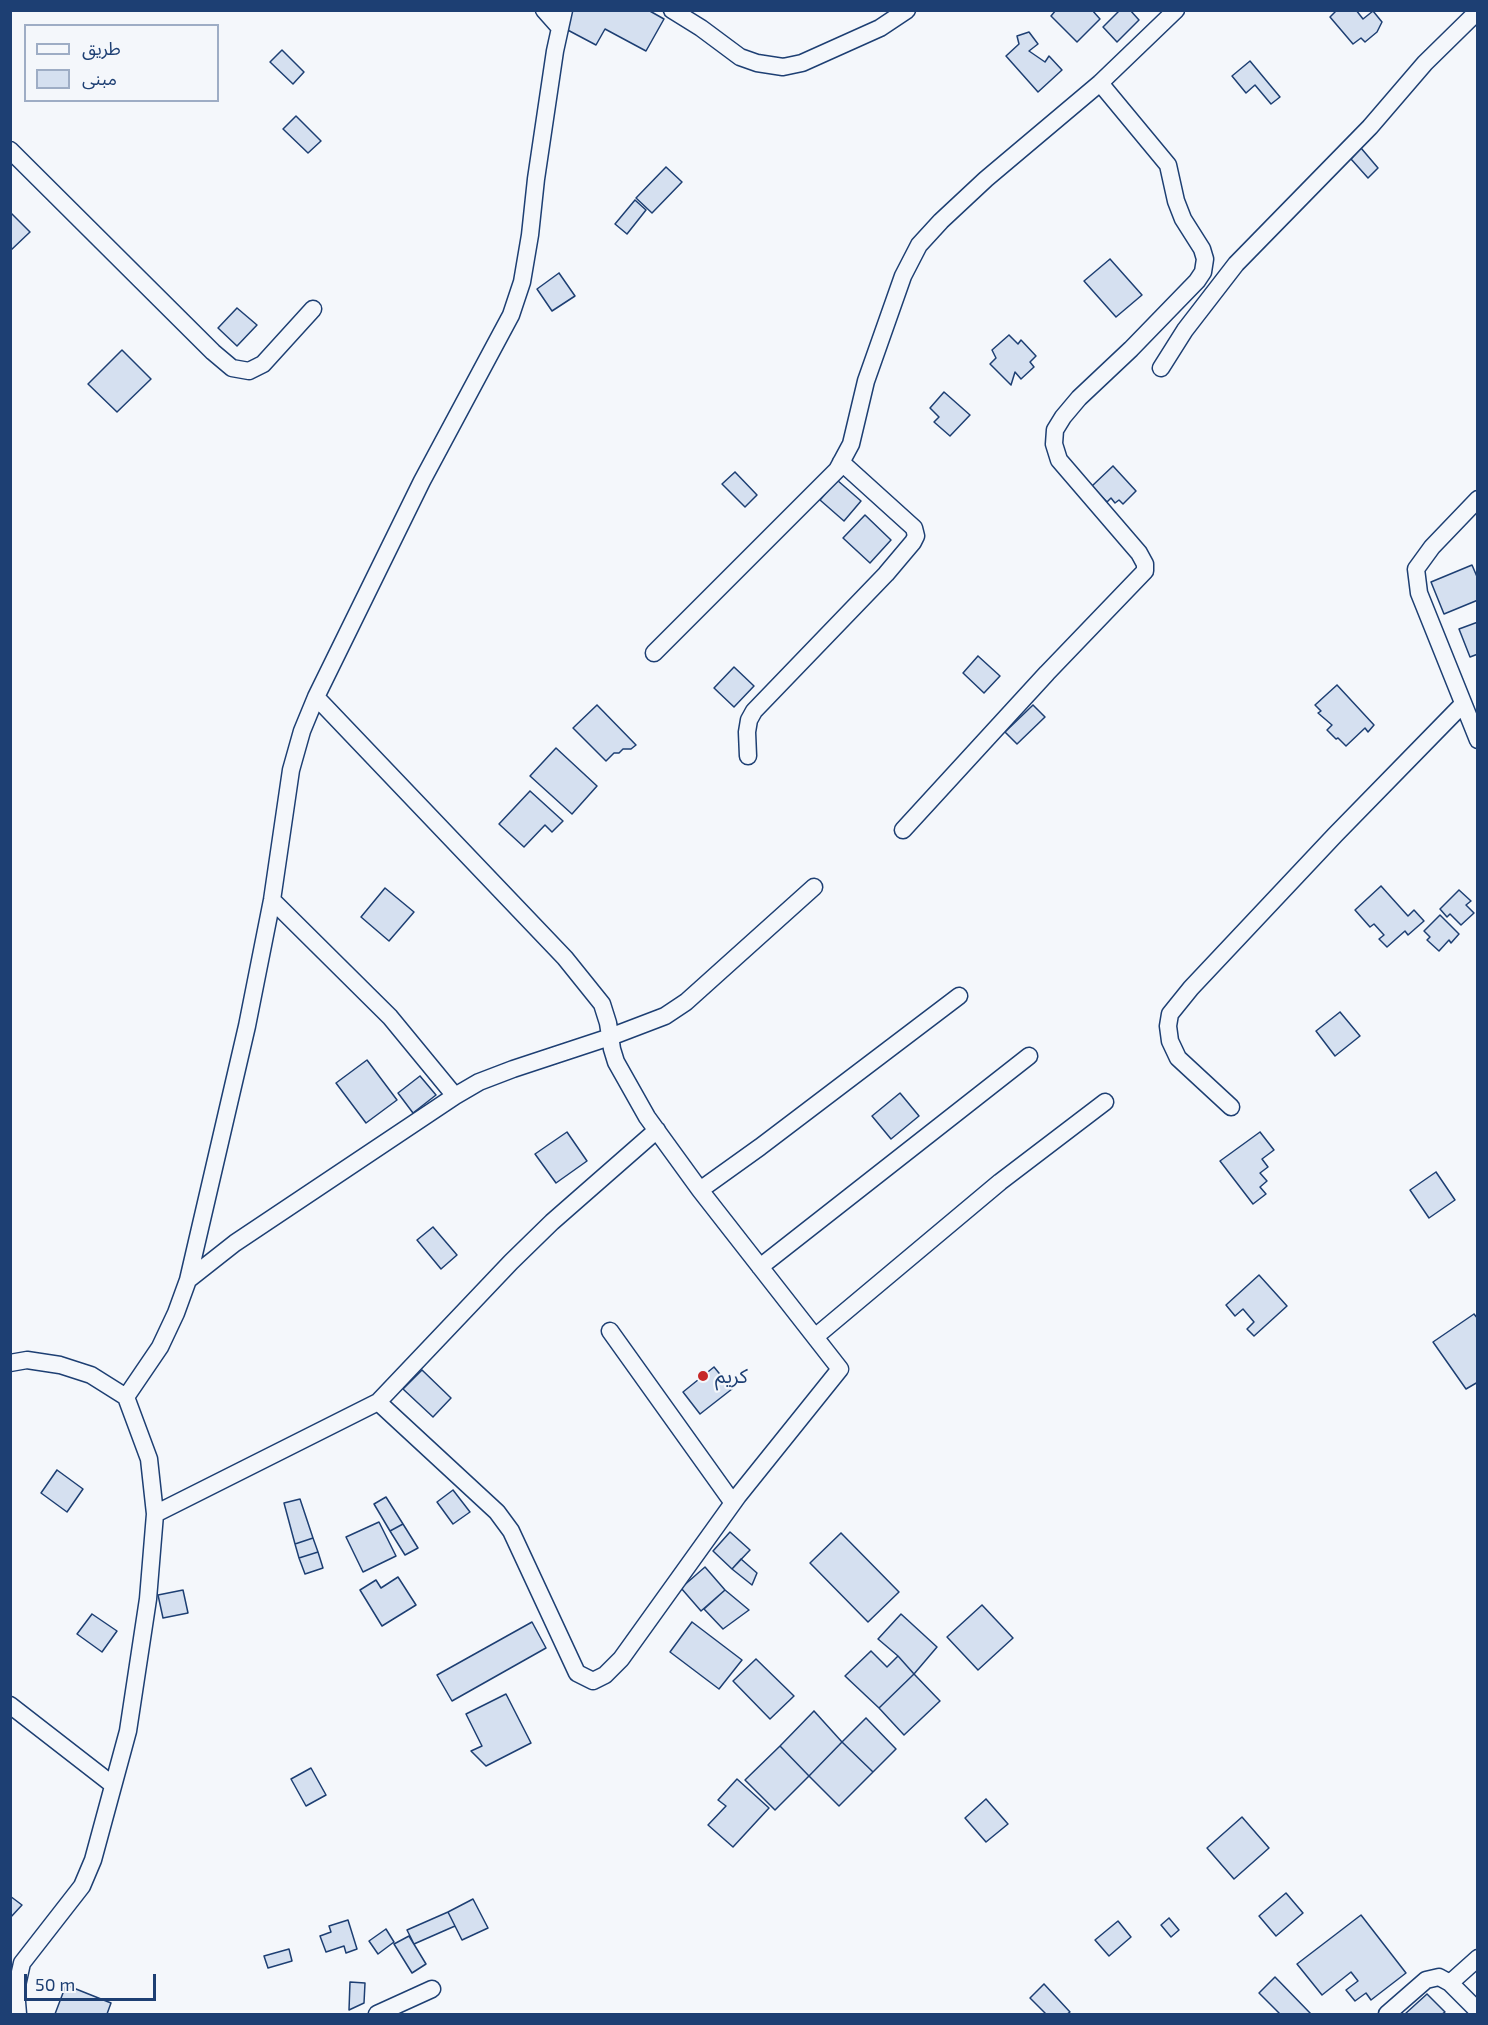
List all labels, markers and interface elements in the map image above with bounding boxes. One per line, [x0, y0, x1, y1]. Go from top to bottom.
legend [24, 24, 219, 102]
text: طريق [82, 37, 121, 59]
text: مبنى [82, 67, 117, 89]
place label: كريم [715, 1364, 748, 1388]
marker: كريم [696, 1369, 710, 1383]
scale bar [27, 1962, 159, 2000]
text: 50 m [35, 1973, 75, 1995]

